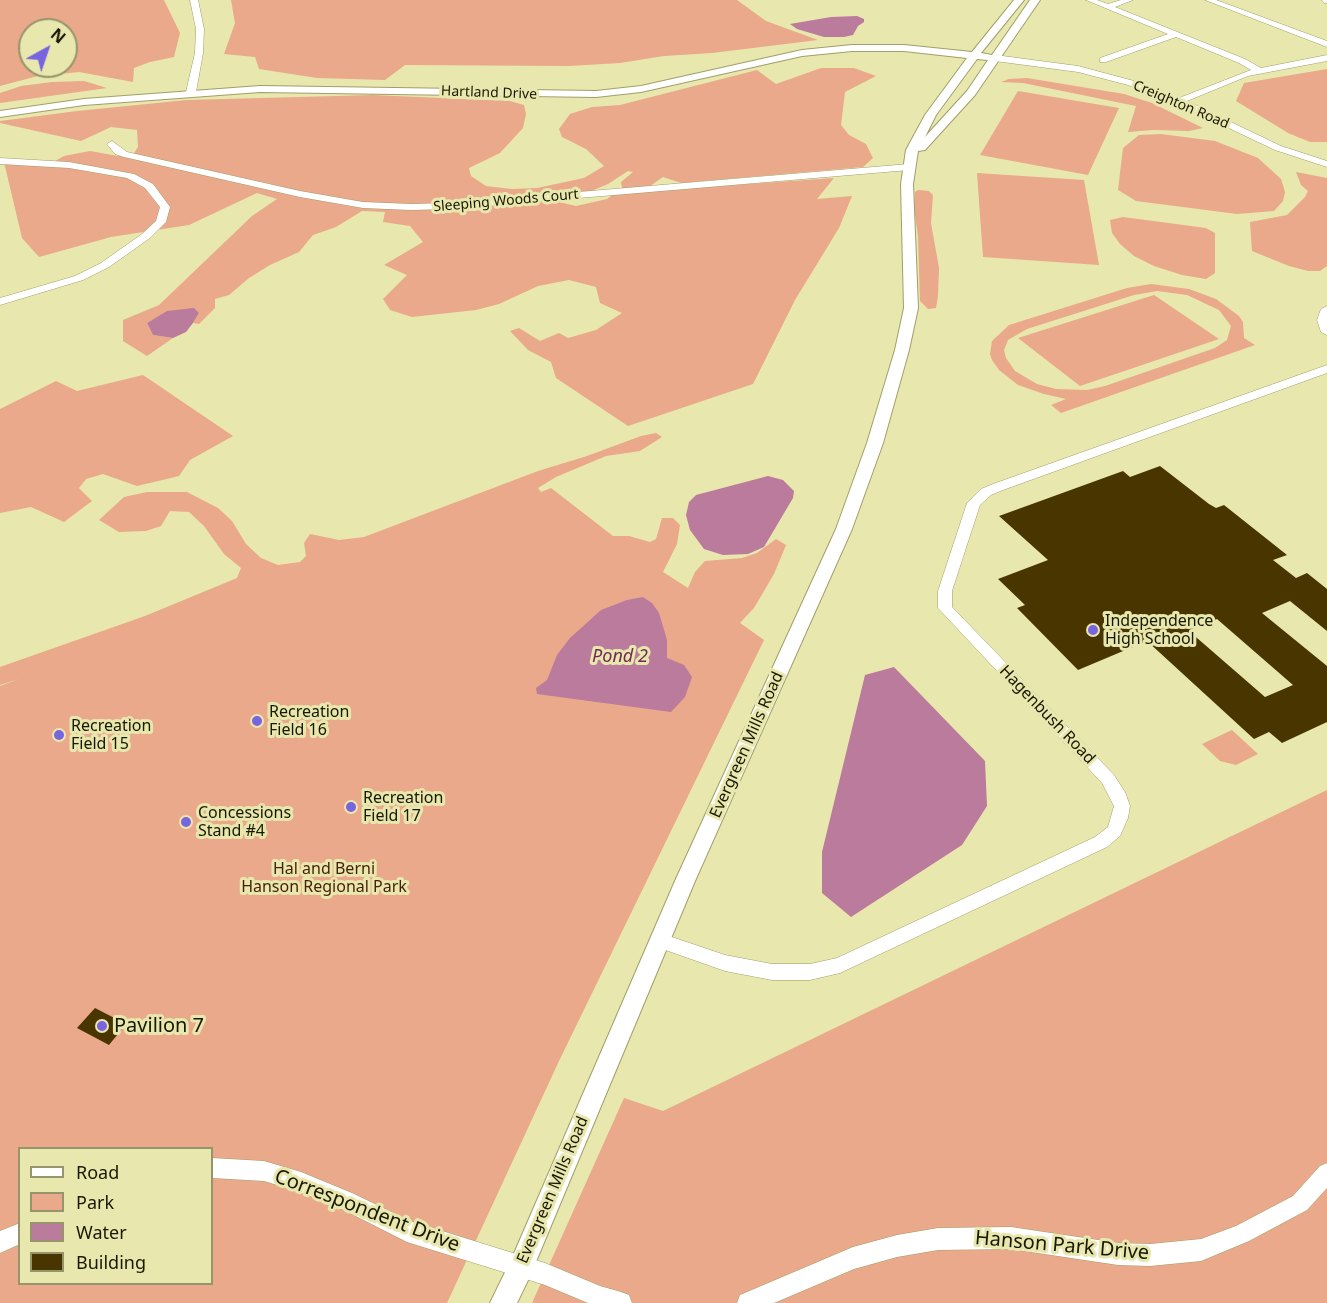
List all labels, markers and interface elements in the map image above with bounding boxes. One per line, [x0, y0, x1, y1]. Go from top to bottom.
north arrow [18, 18, 78, 78]
text: N [46, 23, 70, 48]
street label: Creighton Road [1131, 77, 1231, 133]
street label: Hartland Drive [441, 83, 537, 103]
street label: Sleeping Woods Court [433, 186, 579, 216]
place label: Independence High School [1105, 611, 1213, 649]
marker: Independence High School [1086, 623, 1100, 637]
water label: Pond 2 [592, 646, 648, 668]
street label: Hagenbush Road [995, 662, 1099, 768]
street label: Evergreen Mills Road [706, 669, 788, 821]
place label: Recreation Field 16 [269, 702, 349, 740]
marker: Recreation Field 16 [250, 714, 264, 728]
place label: Recreation Field 15 [71, 716, 151, 754]
marker: Recreation Field 15 [52, 728, 66, 742]
place label: Recreation Field 17 [363, 788, 443, 826]
marker: Recreation Field 17 [344, 800, 358, 814]
place label: Concessions Stand #4 [198, 803, 291, 841]
marker: Concessions Stand #4 [179, 815, 193, 829]
park label: Hal and Berni Hanson Regional Park [241, 859, 407, 897]
place label: Pavilion 7 [114, 1014, 204, 1038]
marker: Pavilion 7 [95, 1019, 109, 1033]
street label: Evergreen Mills Road [513, 1114, 593, 1266]
legend [18, 1147, 213, 1285]
text: Road [76, 1160, 119, 1184]
street label: Correspondent Drive [271, 1165, 463, 1257]
text: Park [76, 1190, 114, 1214]
text: Water [76, 1220, 127, 1244]
street label: Hanson Park Drive [974, 1226, 1150, 1266]
text: Building [76, 1250, 146, 1274]

